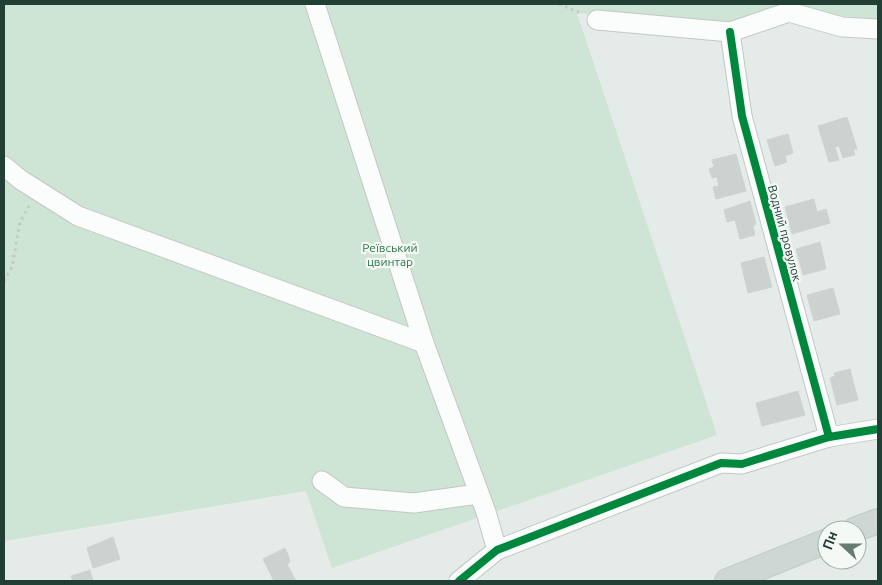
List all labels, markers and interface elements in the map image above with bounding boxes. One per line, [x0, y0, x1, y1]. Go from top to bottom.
street label: Водний провулок [766, 184, 804, 282]
park label: Реївський цвинтар [362, 241, 418, 268]
north arrow [817, 520, 867, 570]
text: Пн [819, 529, 841, 552]

